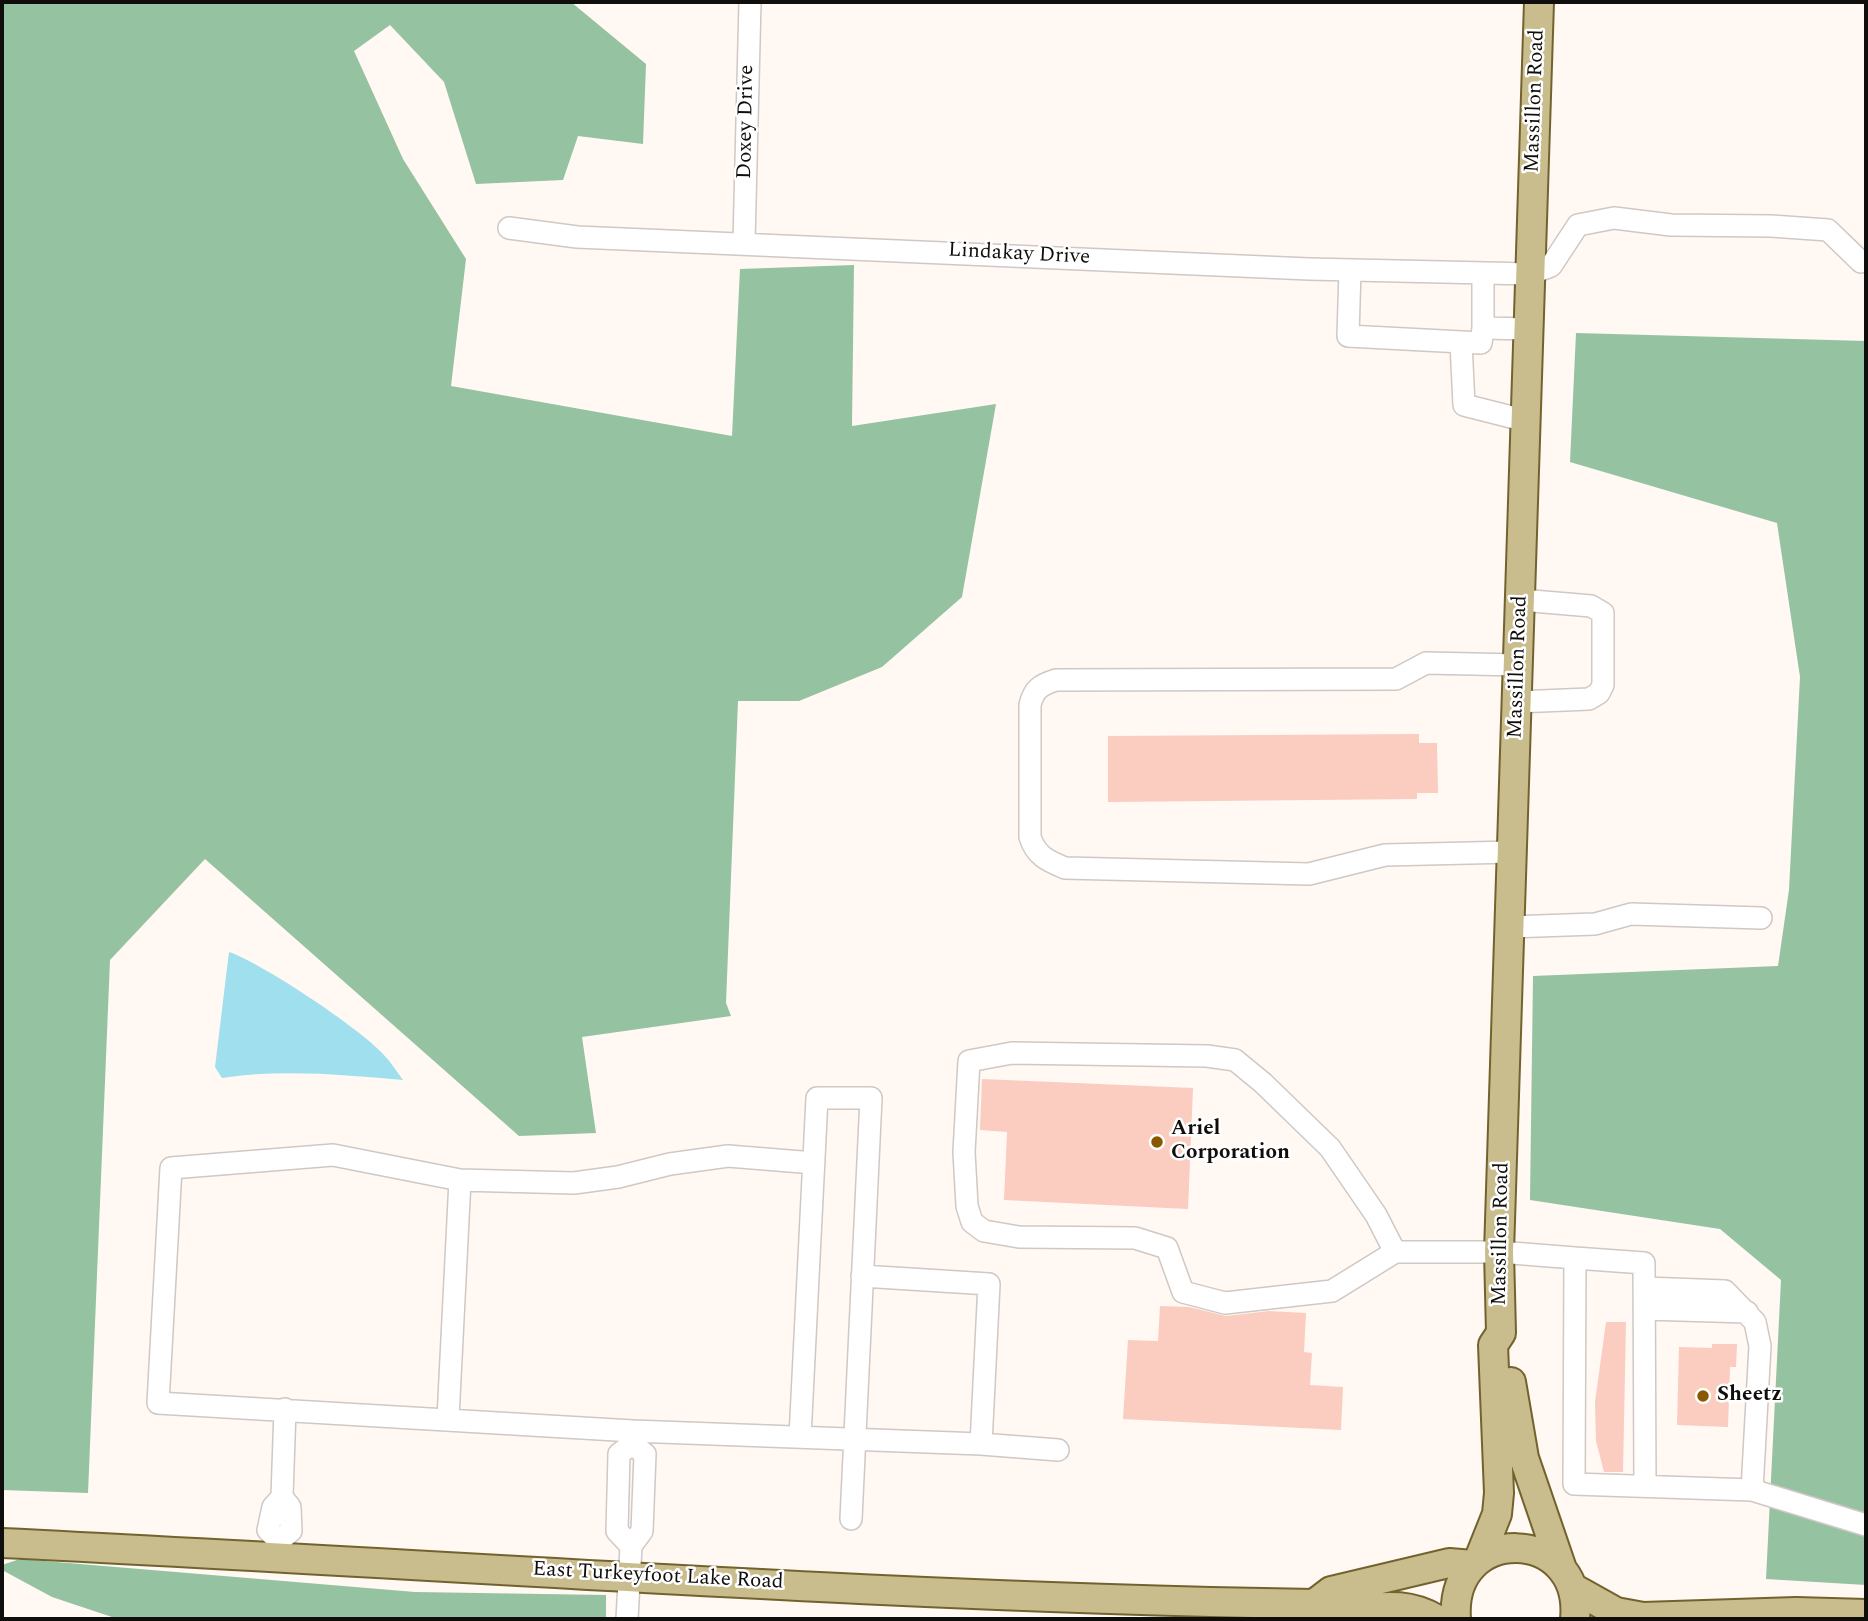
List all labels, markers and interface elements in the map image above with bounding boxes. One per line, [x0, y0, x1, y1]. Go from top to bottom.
street label: Massillon Road [1521, 29, 1551, 173]
street label: Doxey Drive [733, 65, 761, 179]
street label: Lindakay Drive [947, 239, 1091, 271]
street label: Massillon Road [1504, 595, 1534, 739]
place label: Ariel Corporation [1171, 1117, 1290, 1167]
marker: Ariel Corporation [1149, 1134, 1165, 1150]
street label: Massillon Road [1488, 1162, 1516, 1306]
place label: Sheetz [1717, 1383, 1782, 1409]
marker: Sheetz [1695, 1388, 1711, 1404]
street label: East Turkeyfoot Lake Road [532, 1558, 784, 1596]

